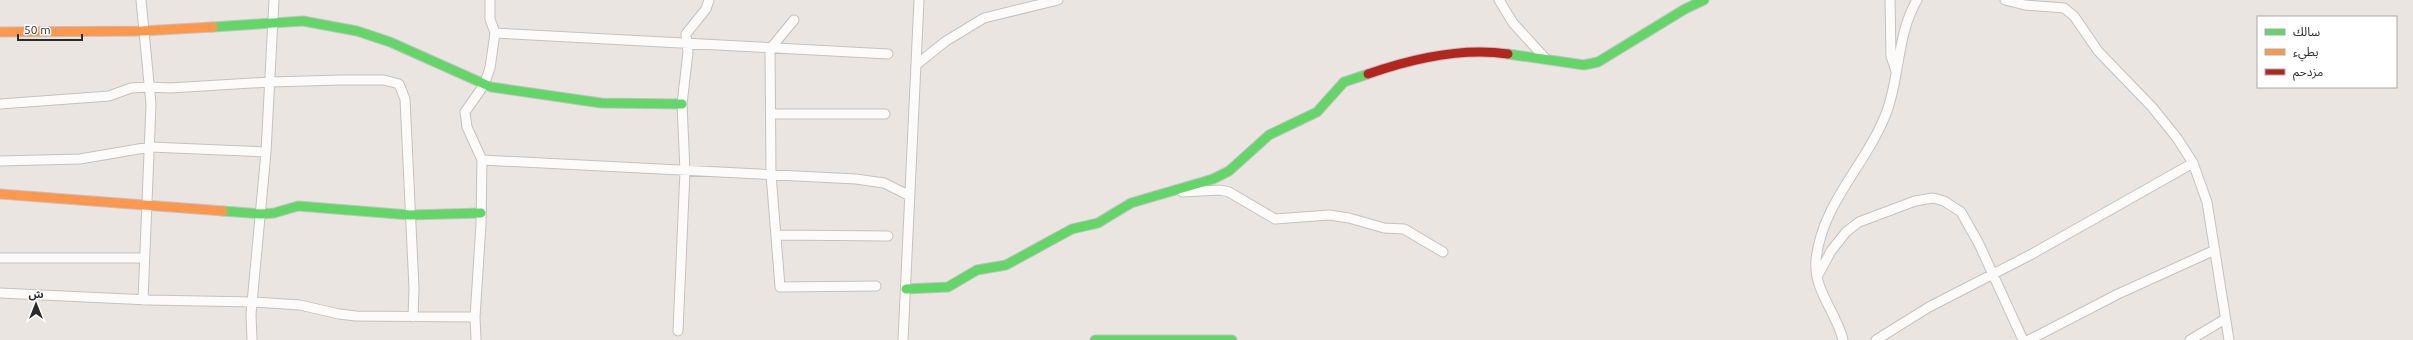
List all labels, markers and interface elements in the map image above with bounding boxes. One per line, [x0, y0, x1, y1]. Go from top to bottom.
scale bar [18, 16, 82, 42]
legend [2257, 16, 2397, 88]
text: 50 m [24, 23, 51, 36]
text: سالك [2293, 25, 2320, 38]
text: بطيء [2293, 45, 2319, 62]
text: مزدحم [2293, 65, 2323, 81]
north arrow [16, 284, 56, 324]
text: ش [28, 288, 44, 301]

